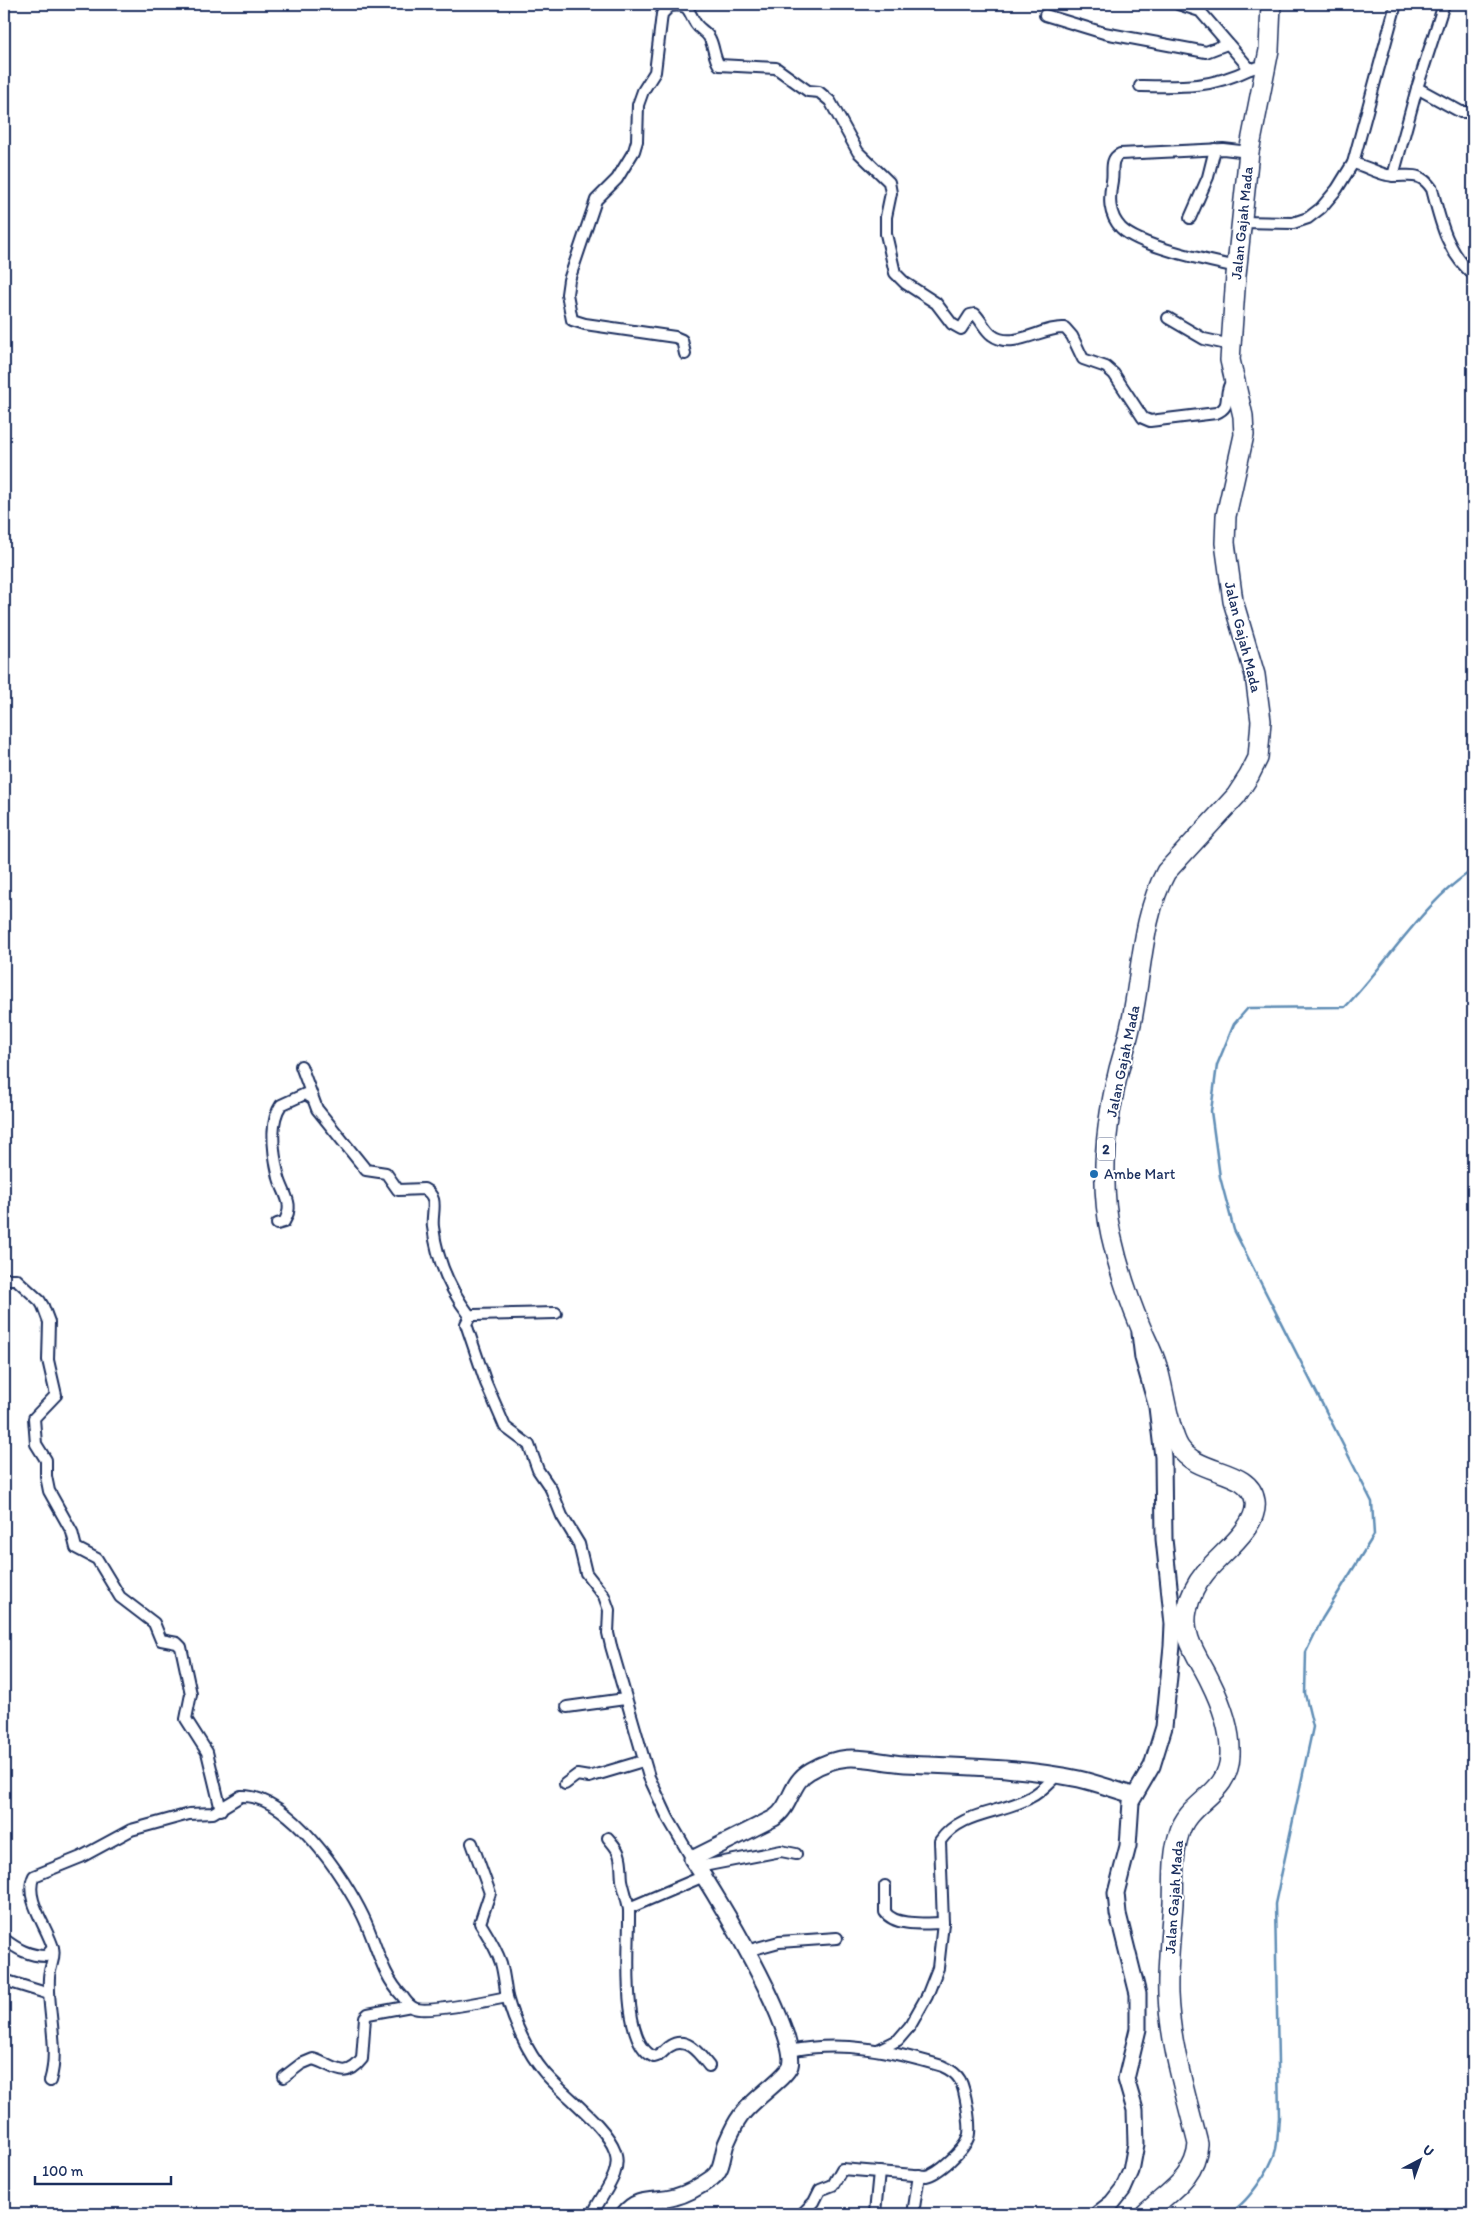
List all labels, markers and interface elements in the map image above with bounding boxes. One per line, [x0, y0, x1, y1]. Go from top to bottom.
street label: Jalan Gajah Mada [1227, 165, 1257, 281]
street label: Jalan Gajah Mada [1221, 580, 1266, 695]
street label: Jalan Gajah Mada [1102, 1003, 1144, 1119]
road number: 2 [1097, 1138, 1115, 1160]
place label: Ambe Mart [1104, 1165, 1176, 1183]
marker: Ambe Mart [1088, 1168, 1100, 1180]
street label: Jalan Gajah Mada [1161, 1839, 1187, 1954]
north arrow [1394, 2136, 1444, 2186]
text: U [1419, 2141, 1437, 2160]
scale bar [35, 2153, 171, 2185]
text: 100 m [42, 2162, 84, 2180]

